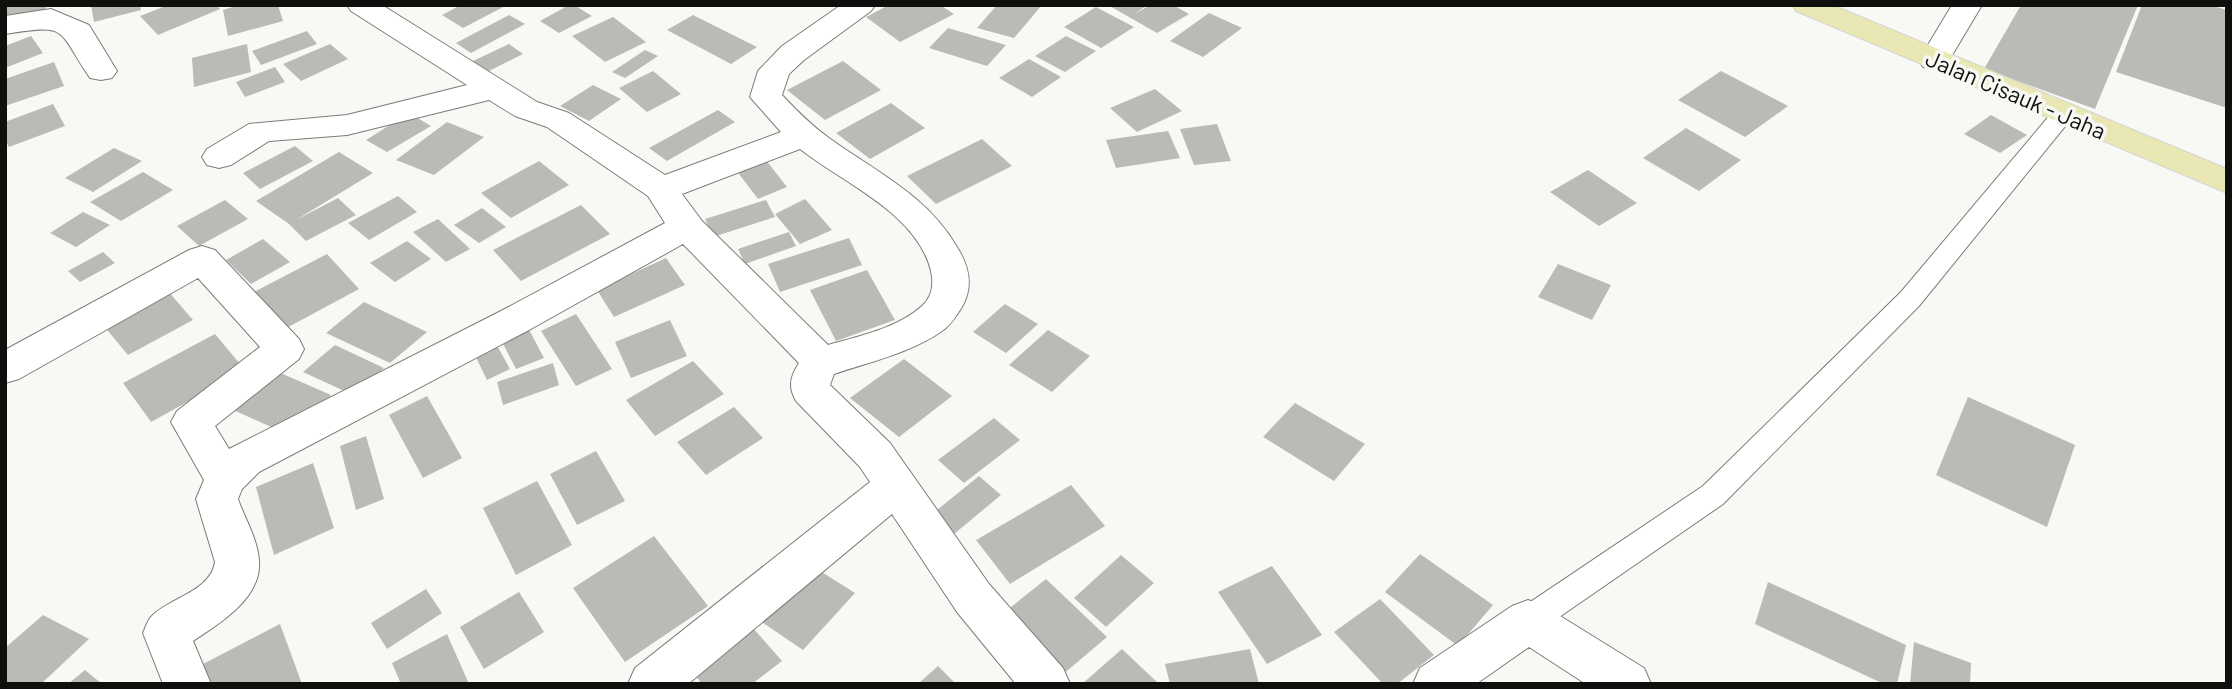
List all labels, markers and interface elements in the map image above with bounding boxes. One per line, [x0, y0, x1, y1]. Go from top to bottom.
street label: Jalan Cisauk - Jaha [1922, 43, 2110, 145]

